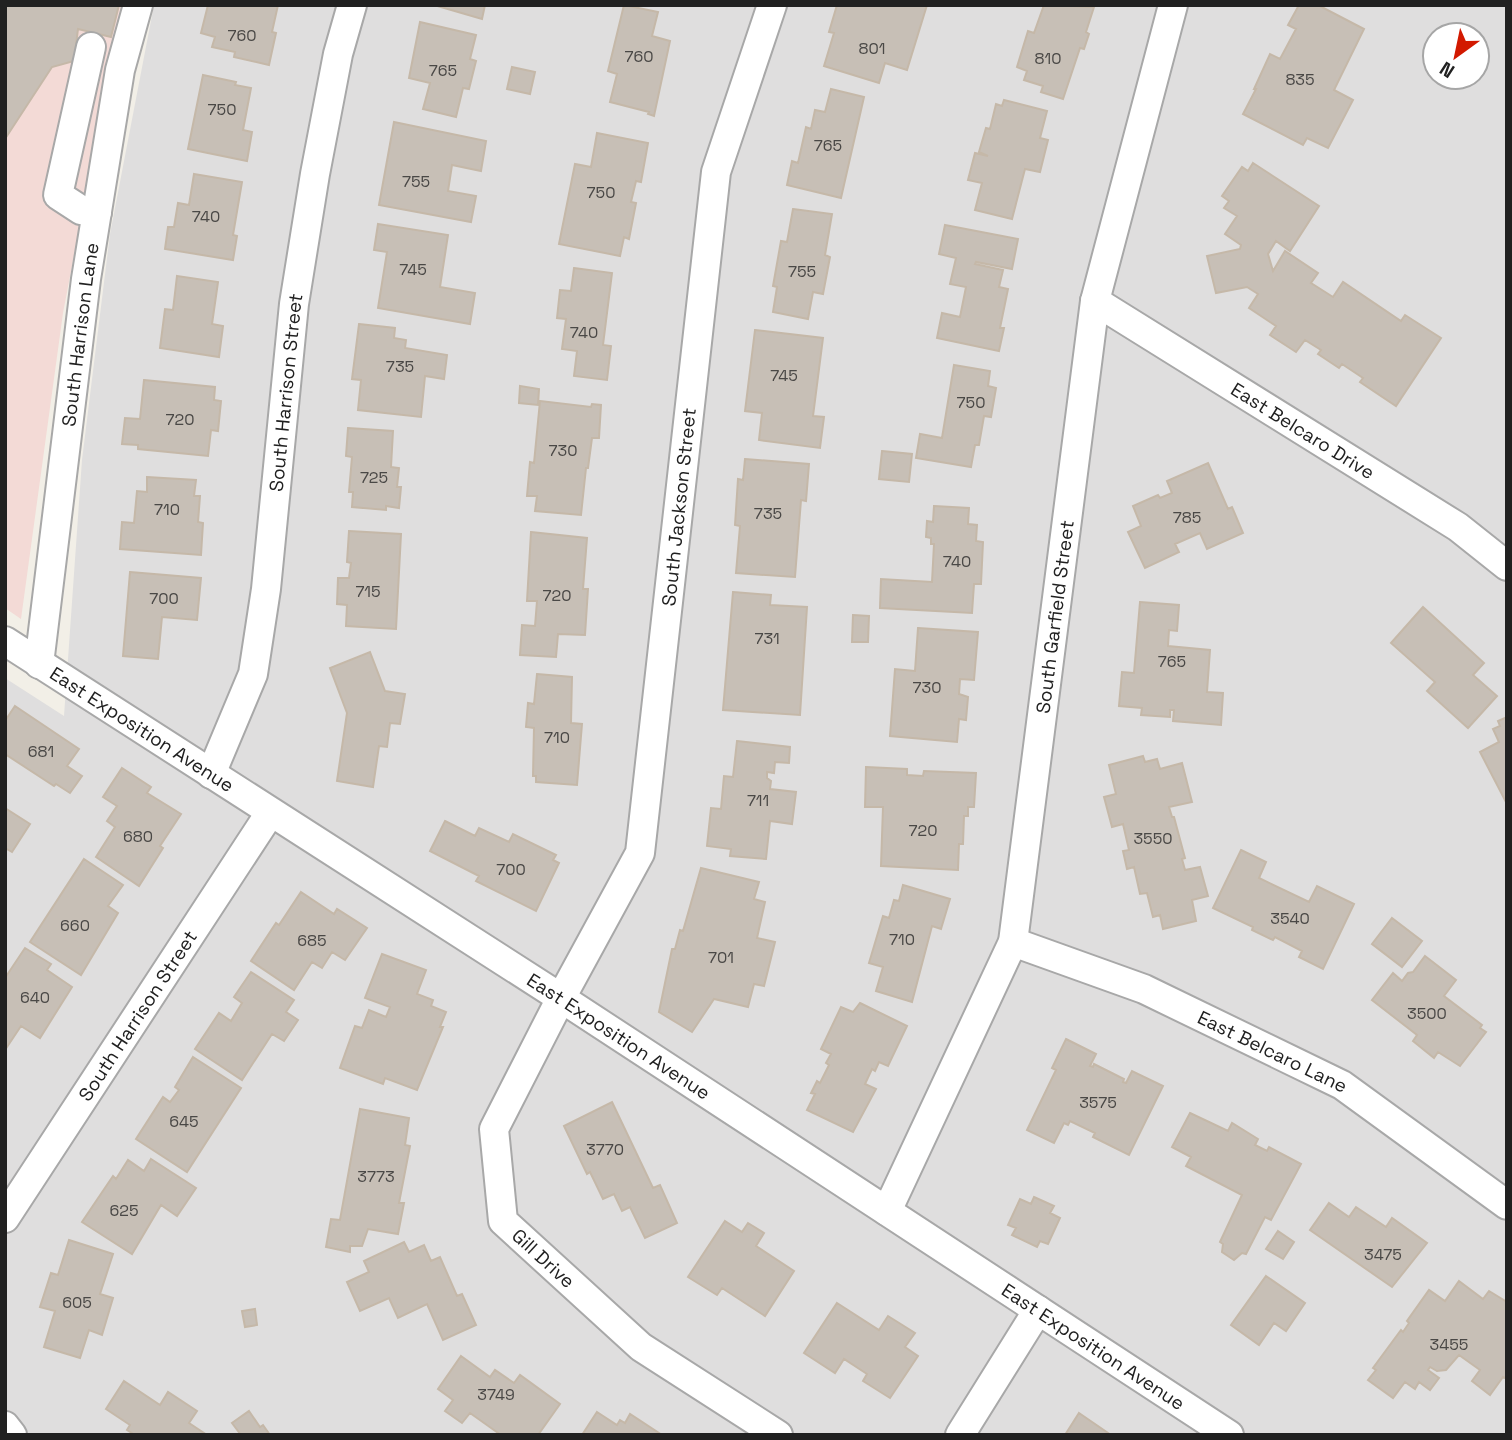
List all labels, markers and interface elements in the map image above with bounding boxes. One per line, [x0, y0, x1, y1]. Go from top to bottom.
north arrow [1421, 21, 1491, 91]
house number: 760 [228, 25, 256, 46]
house number: 801 [859, 38, 885, 59]
house number: 760 [625, 46, 653, 67]
house number: 810 [1035, 48, 1061, 69]
text: N [1435, 56, 1459, 84]
house number: 765 [429, 60, 457, 81]
house number: 835 [1285, 69, 1315, 90]
house number: 750 [208, 99, 236, 120]
house number: 765 [814, 135, 842, 156]
house number: 755 [402, 171, 430, 192]
house number: 750 [587, 182, 615, 203]
house number: 740 [192, 206, 220, 227]
street label: South Harrison Lane [56, 241, 104, 428]
house number: 745 [399, 259, 427, 280]
house number: 755 [788, 261, 816, 282]
street label: South Harrison Street [263, 291, 308, 493]
house number: 740 [570, 322, 598, 343]
house number: 735 [386, 356, 414, 377]
house number: 745 [770, 365, 798, 386]
street label: East Belcaro Drive [1226, 376, 1380, 485]
house number: 750 [957, 392, 985, 413]
street label: South Jackson Street [656, 407, 702, 607]
house number: 720 [166, 409, 194, 430]
house number: 730 [549, 440, 577, 461]
house number: 725 [360, 467, 388, 488]
house number: 710 [154, 499, 180, 520]
house number: 735 [754, 503, 782, 524]
house number: 785 [1173, 507, 1201, 528]
street label: South Garfield Street [1030, 519, 1079, 715]
house number: 740 [943, 551, 971, 572]
house number: 715 [355, 581, 381, 602]
house number: 720 [543, 585, 571, 606]
house number: 700 [149, 588, 179, 609]
house number: 731 [754, 628, 780, 649]
house number: 765 [1158, 651, 1186, 672]
street label: East Exposition Avenue [45, 661, 239, 797]
house number: 730 [913, 677, 941, 698]
house number: 710 [544, 727, 570, 748]
house number: 681 [28, 741, 54, 762]
house number: 711 [747, 790, 769, 811]
house number: 720 [909, 820, 937, 841]
house number: 680 [123, 826, 153, 847]
house number: 3550 [1133, 828, 1173, 849]
house number: 700 [496, 859, 526, 880]
house number: 3540 [1270, 908, 1310, 929]
house number: 660 [60, 915, 90, 936]
street label: South Harrison Street [73, 925, 202, 1106]
house number: 710 [889, 929, 915, 950]
house number: 685 [297, 930, 327, 951]
house number: 701 [708, 947, 734, 968]
street label: East Exposition Avenue [522, 967, 715, 1105]
house number: 640 [20, 987, 50, 1008]
house number: 3500 [1407, 1003, 1447, 1024]
street label: East Belcaro Lane [1194, 1004, 1352, 1098]
house number: 3575 [1079, 1092, 1117, 1113]
house number: 645 [169, 1111, 199, 1132]
house number: 3770 [586, 1139, 624, 1160]
house number: 3773 [357, 1166, 395, 1187]
house number: 625 [110, 1200, 138, 1221]
street label: Gill Drive [507, 1223, 580, 1293]
house number: 3475 [1364, 1244, 1402, 1265]
street label: East Exposition Avenue [997, 1277, 1190, 1415]
house number: 605 [62, 1292, 92, 1313]
house number: 3455 [1430, 1334, 1468, 1355]
house number: 3749 [477, 1384, 515, 1405]

